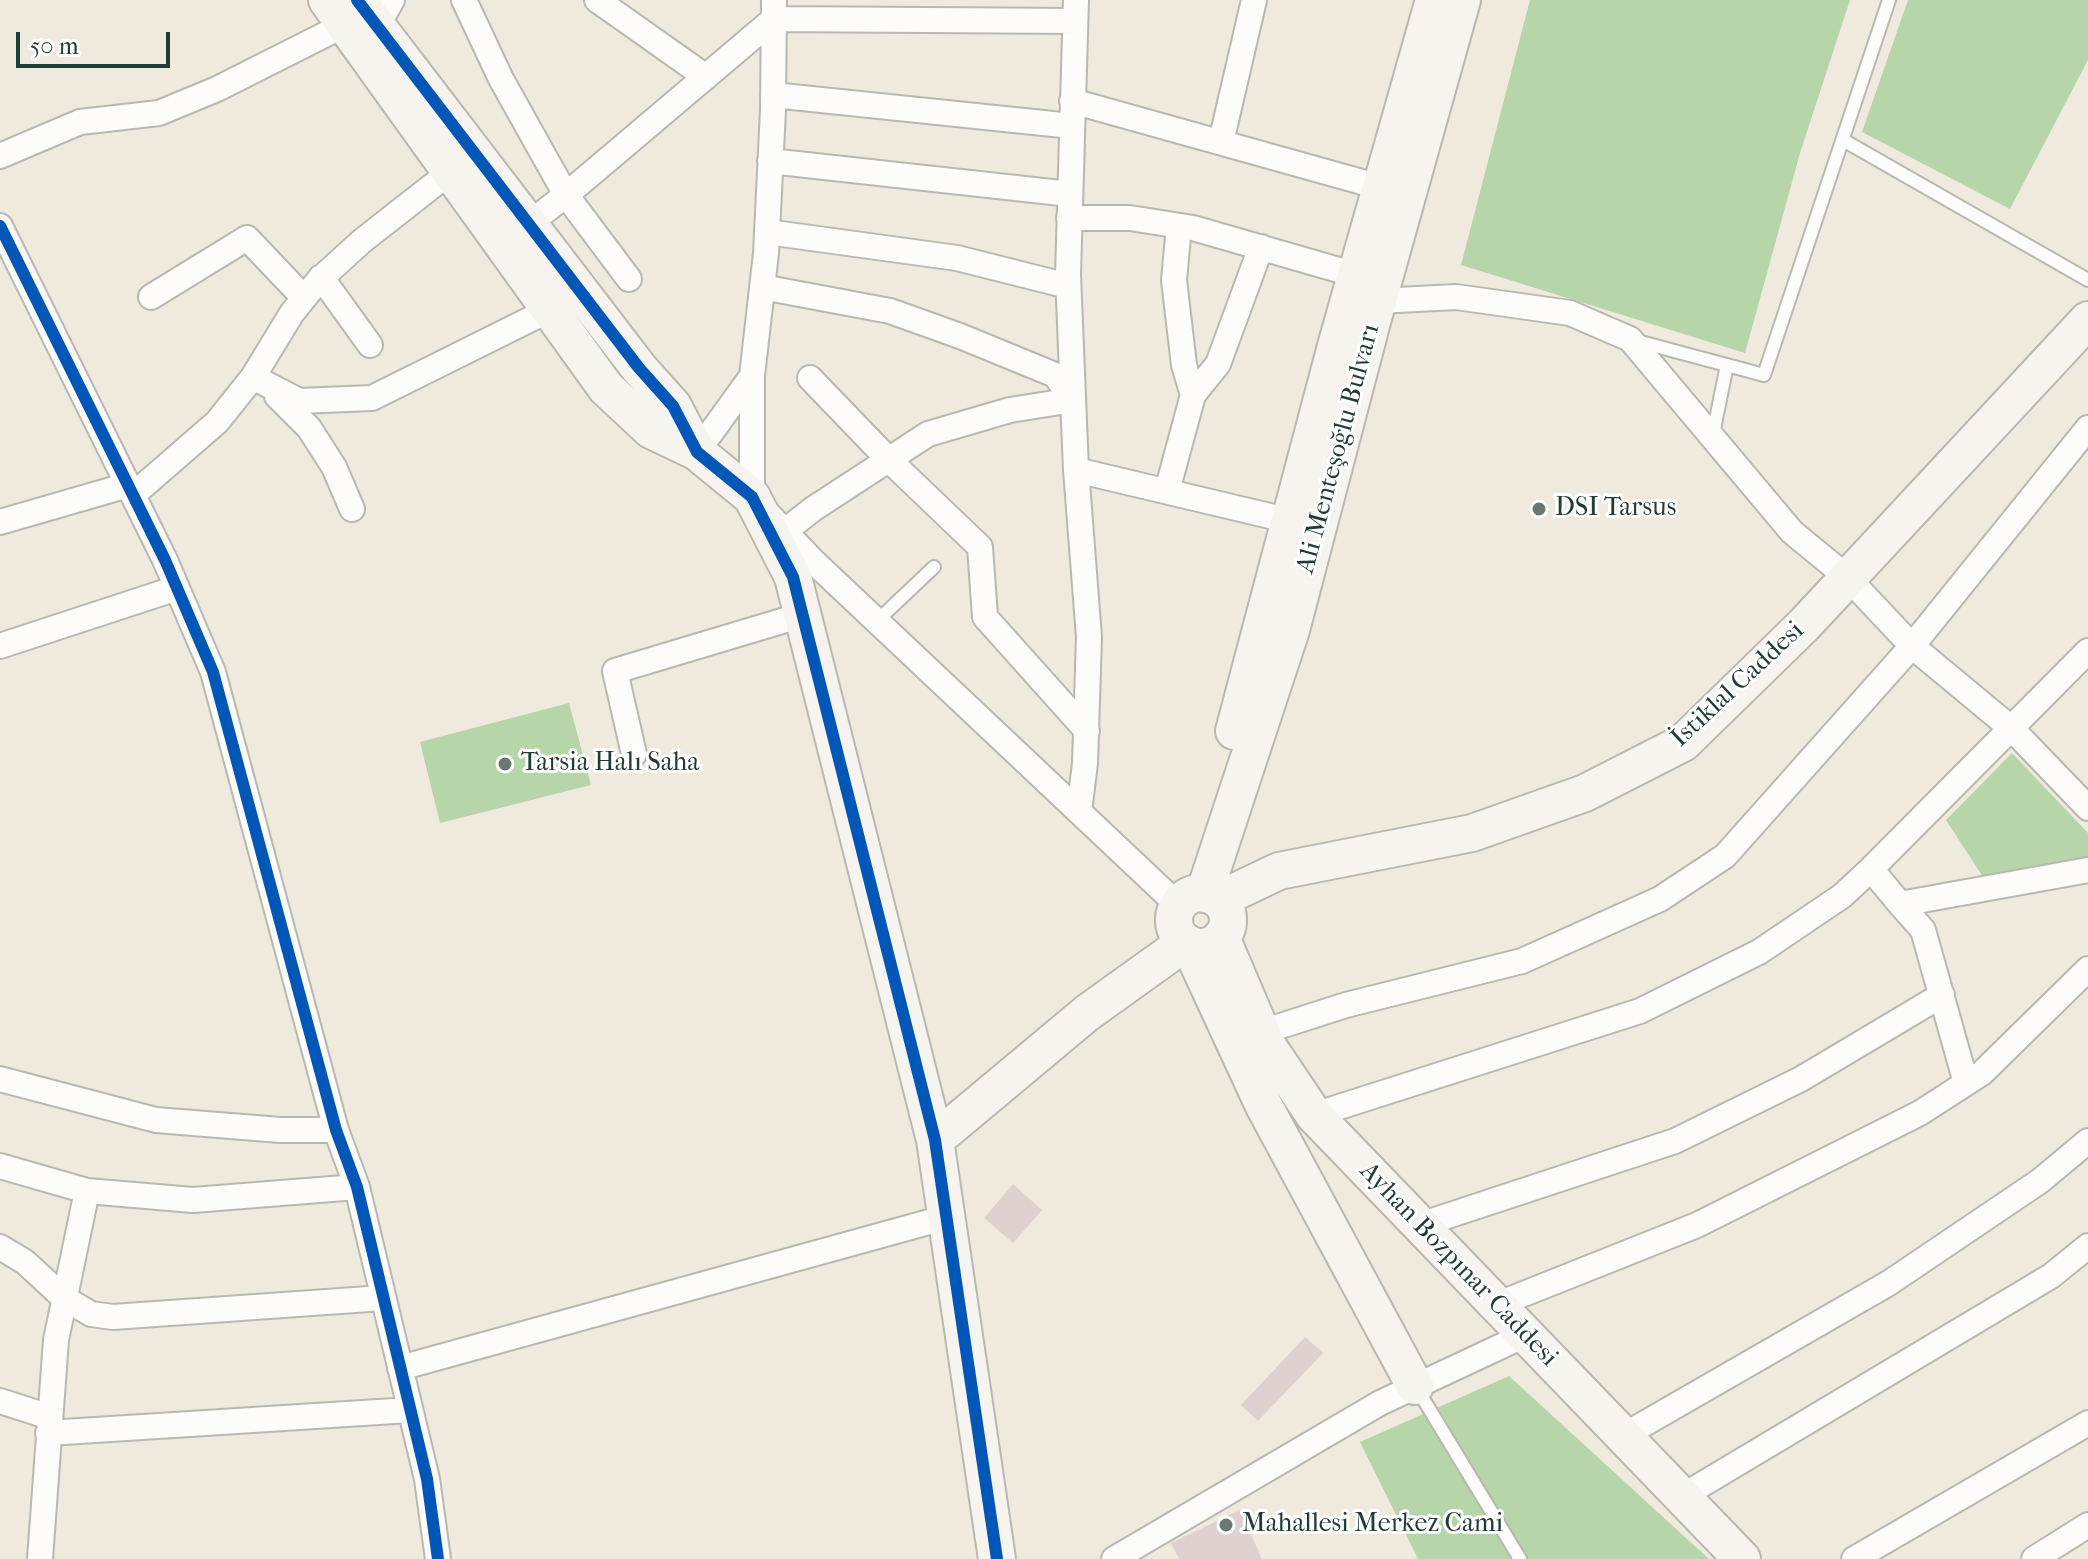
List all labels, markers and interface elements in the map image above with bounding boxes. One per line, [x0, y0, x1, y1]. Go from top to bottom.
scale bar [20, 16, 174, 66]
text: 50 m [30, 32, 79, 60]
street label: Ali Menteşoğlu Bulvarı [1291, 321, 1387, 577]
place label: DSI Tarsus [1555, 493, 1676, 525]
marker: DSI Tarsus [1530, 500, 1548, 518]
street label: İstiklal Caddesi [1665, 616, 1811, 754]
place label: Tarsia Halı Saha [521, 748, 699, 780]
marker: Tarsia Halı Saha [496, 755, 514, 773]
street label: Ayhan Bozpınar Caddesi [1352, 1156, 1564, 1374]
place label: Mahallesi Merkez Cami [1242, 1509, 1503, 1541]
marker: Mahallesi Merkez Cami [1217, 1516, 1235, 1534]

